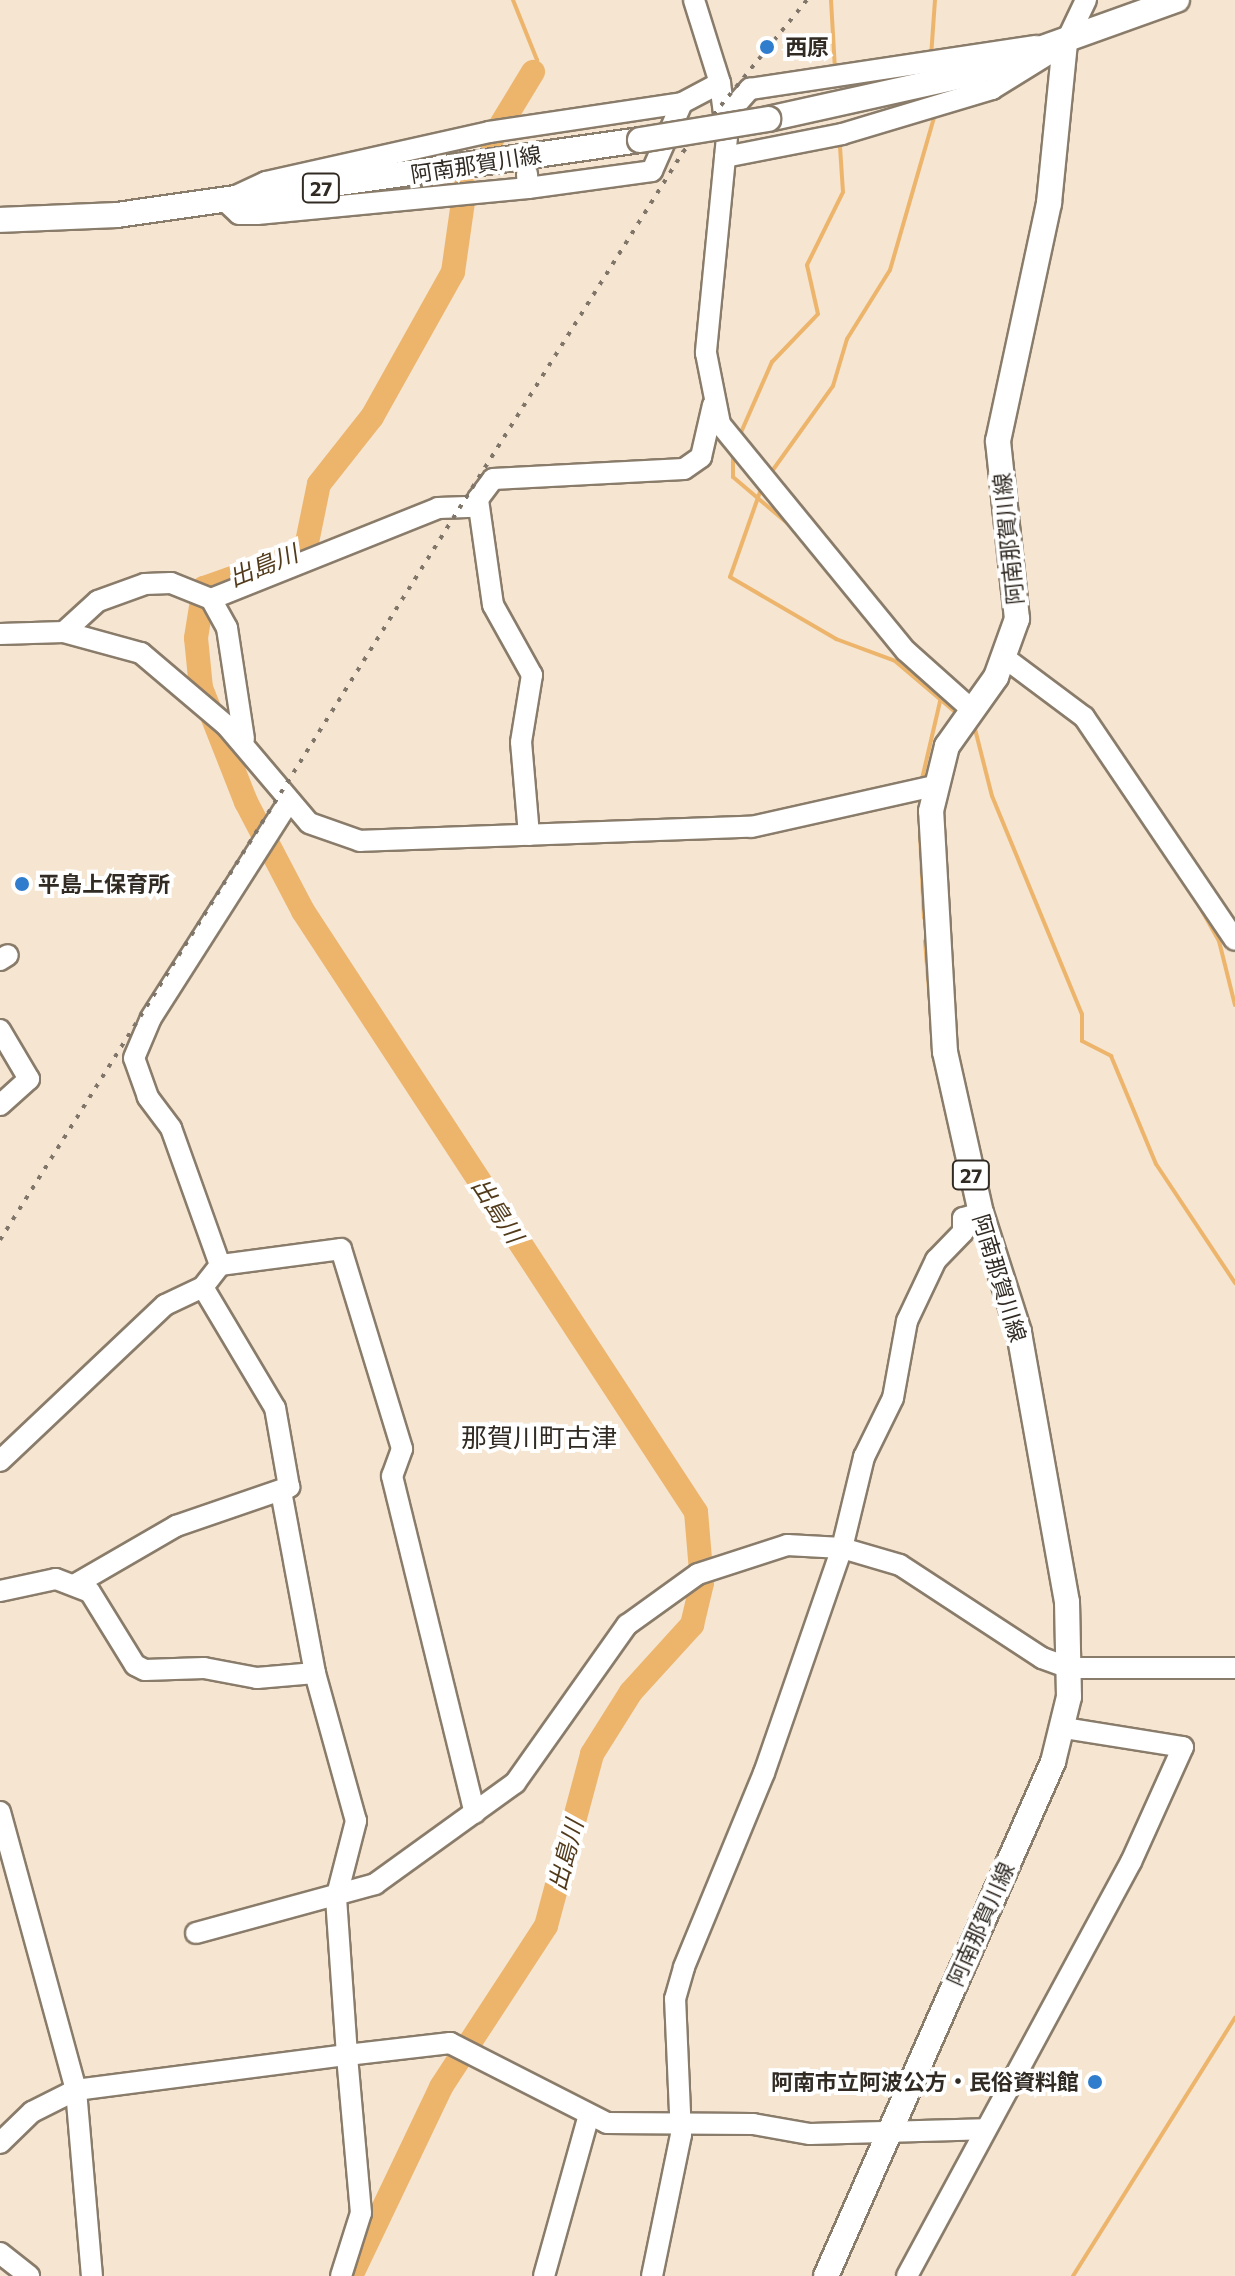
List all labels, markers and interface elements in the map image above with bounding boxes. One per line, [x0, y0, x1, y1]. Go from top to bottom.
place label: 西原 [785, 34, 829, 60]
marker: 西原 [756, 36, 778, 58]
street label: 阿南那賀川線 [409, 141, 543, 187]
road number: 27 [301, 172, 341, 204]
street label: 阿南那賀川線 [988, 472, 1028, 606]
water label: 出島川 [224, 538, 302, 592]
place label: 平島上保育所 [38, 871, 170, 897]
marker: 平島上保育所 [13, 875, 31, 893]
road number: 27 [951, 1159, 991, 1191]
water label: 出島川 [466, 1172, 530, 1248]
street label: 阿南那賀川線 [968, 1211, 1032, 1345]
district label: 那賀川町古津 [461, 1421, 617, 1453]
water label: 出島川 [542, 1816, 588, 1894]
street label: 阿南那賀川線 [941, 1858, 1019, 1990]
place label: 阿南市立阿波公方・民俗資料館 [771, 2069, 1079, 2095]
marker: 阿南市立阿波公方・民俗資料館 [1086, 2073, 1104, 2091]

